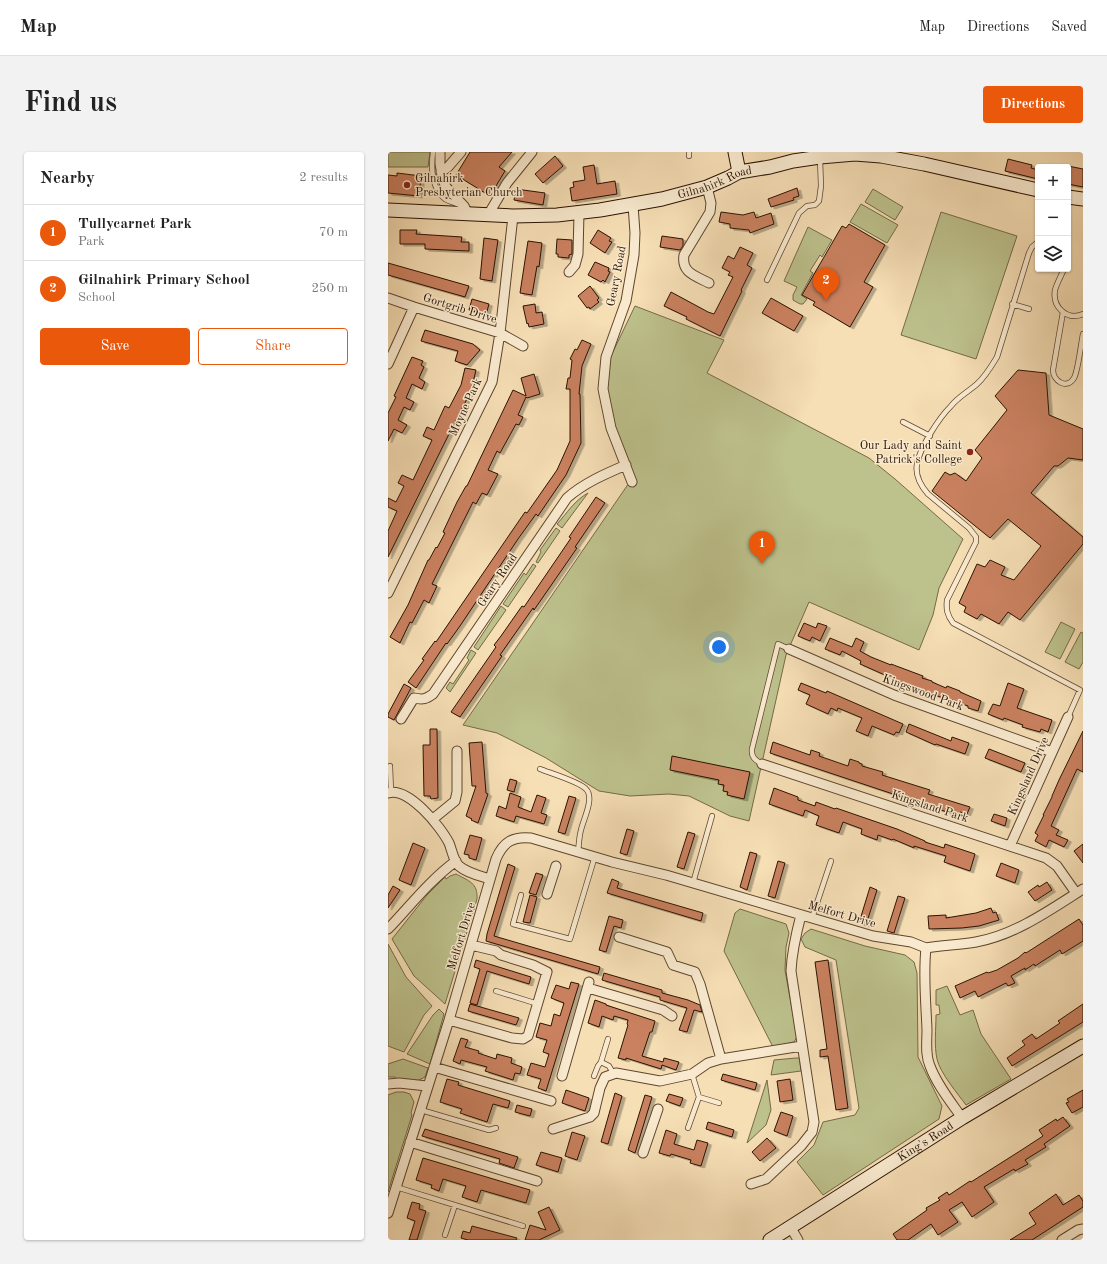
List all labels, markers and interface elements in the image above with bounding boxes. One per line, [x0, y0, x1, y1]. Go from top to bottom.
text: Map [20, 18, 57, 37]
text: Map [919, 20, 945, 34]
text: Directions [967, 20, 1029, 34]
text: Saved [1051, 20, 1087, 34]
button: Directions [983, 86, 1083, 123]
text: Find us [24, 90, 117, 118]
map controls [1035, 164, 1071, 272]
button: + [1035, 164, 1071, 200]
street label: Gilnahirk Road [676, 165, 753, 202]
text: Nearby [40, 170, 95, 187]
text: 2 results [299, 171, 348, 184]
place label: Gilnahirk Presbyterian Church [415, 173, 523, 199]
marker: Gilnahirk Presbyterian Church [402, 180, 412, 190]
button: − [1035, 200, 1071, 236]
text: Tullycarnet Park [78, 217, 192, 232]
text: 1 [49, 226, 57, 239]
text: 70 m [319, 226, 348, 239]
text: Park [78, 235, 105, 248]
button: layers [1035, 236, 1071, 272]
street label: Geary Road [605, 245, 629, 308]
pin: 2 [813, 268, 839, 301]
text: Gilnahirk Primary School [78, 273, 250, 288]
text: 2 [49, 282, 57, 295]
text: 250 m [311, 282, 348, 295]
text: School [78, 291, 115, 304]
street label: Gortgrib Drive [421, 292, 499, 326]
button: Save [40, 328, 190, 365]
button: Share [198, 328, 348, 365]
street label: Moyne Park [447, 377, 485, 438]
place label: Our Lady and Saint Patrick's College [860, 440, 962, 466]
marker: Our Lady and Saint Patrick's College [965, 447, 975, 457]
pin: 1 [749, 531, 775, 564]
street label: Geary Road [476, 552, 520, 609]
your location [709, 637, 729, 657]
street label: Kingswood Park [880, 673, 965, 713]
street label: Kingsland Drive [1006, 735, 1052, 817]
street label: Kingsland Park [890, 789, 970, 825]
street label: Melfort Drive [806, 900, 877, 931]
street label: Melfort Drive [446, 901, 478, 972]
street label: King's Road [896, 1120, 956, 1164]

